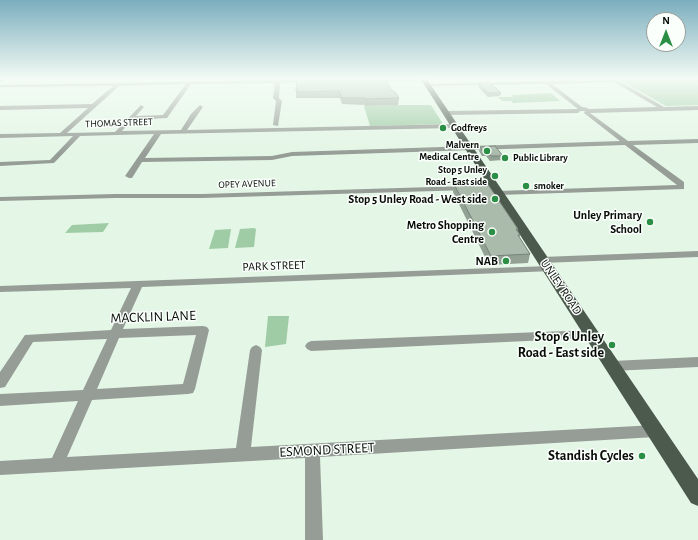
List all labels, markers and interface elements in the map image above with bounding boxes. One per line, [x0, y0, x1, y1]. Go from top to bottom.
north arrow [646, 12, 686, 52]
text: N [662, 15, 670, 26]
street label: THOMAS STREET [85, 116, 153, 130]
place label: Godfreys [451, 122, 487, 134]
marker: Godfreys [438, 123, 448, 133]
place label: Malvern Medical Centre [419, 139, 479, 162]
marker: Malvern Medical Centre [482, 146, 492, 156]
place label: Public Library [513, 152, 568, 164]
marker: Public Library [500, 153, 510, 163]
place label: Stop 5 Unley Road - East side [425, 164, 487, 188]
marker: Stop 5 Unley Road - East side [490, 171, 500, 181]
street label: OPEY AVENUE [218, 177, 276, 191]
place label: smoker [534, 180, 564, 192]
marker: smoker [521, 181, 531, 191]
place label: Stop 5 Unley Road - West side [348, 192, 487, 206]
marker: Stop 5 Unley Road - West side [490, 194, 500, 204]
place label: Unley Primary School [573, 208, 642, 236]
marker: Unley Primary School [645, 217, 655, 227]
place label: Metro Shopping Centre [407, 218, 484, 246]
marker: Metro Shopping Centre [487, 227, 497, 237]
place label: NAB [476, 254, 498, 268]
marker: NAB [501, 256, 511, 266]
street label: UNLEY ROAD [537, 257, 585, 317]
street label: PARK STREET [242, 258, 306, 274]
street label: MACKLIN LANE [110, 307, 196, 327]
place label: Stop 6 Unley Road - East side [518, 329, 604, 362]
marker: Stop 6 Unley Road - East side [607, 340, 617, 350]
street label: ESMOND STREET [279, 439, 375, 461]
place label: Standish Cycles [548, 448, 634, 464]
marker: Standish Cycles [637, 451, 647, 461]

